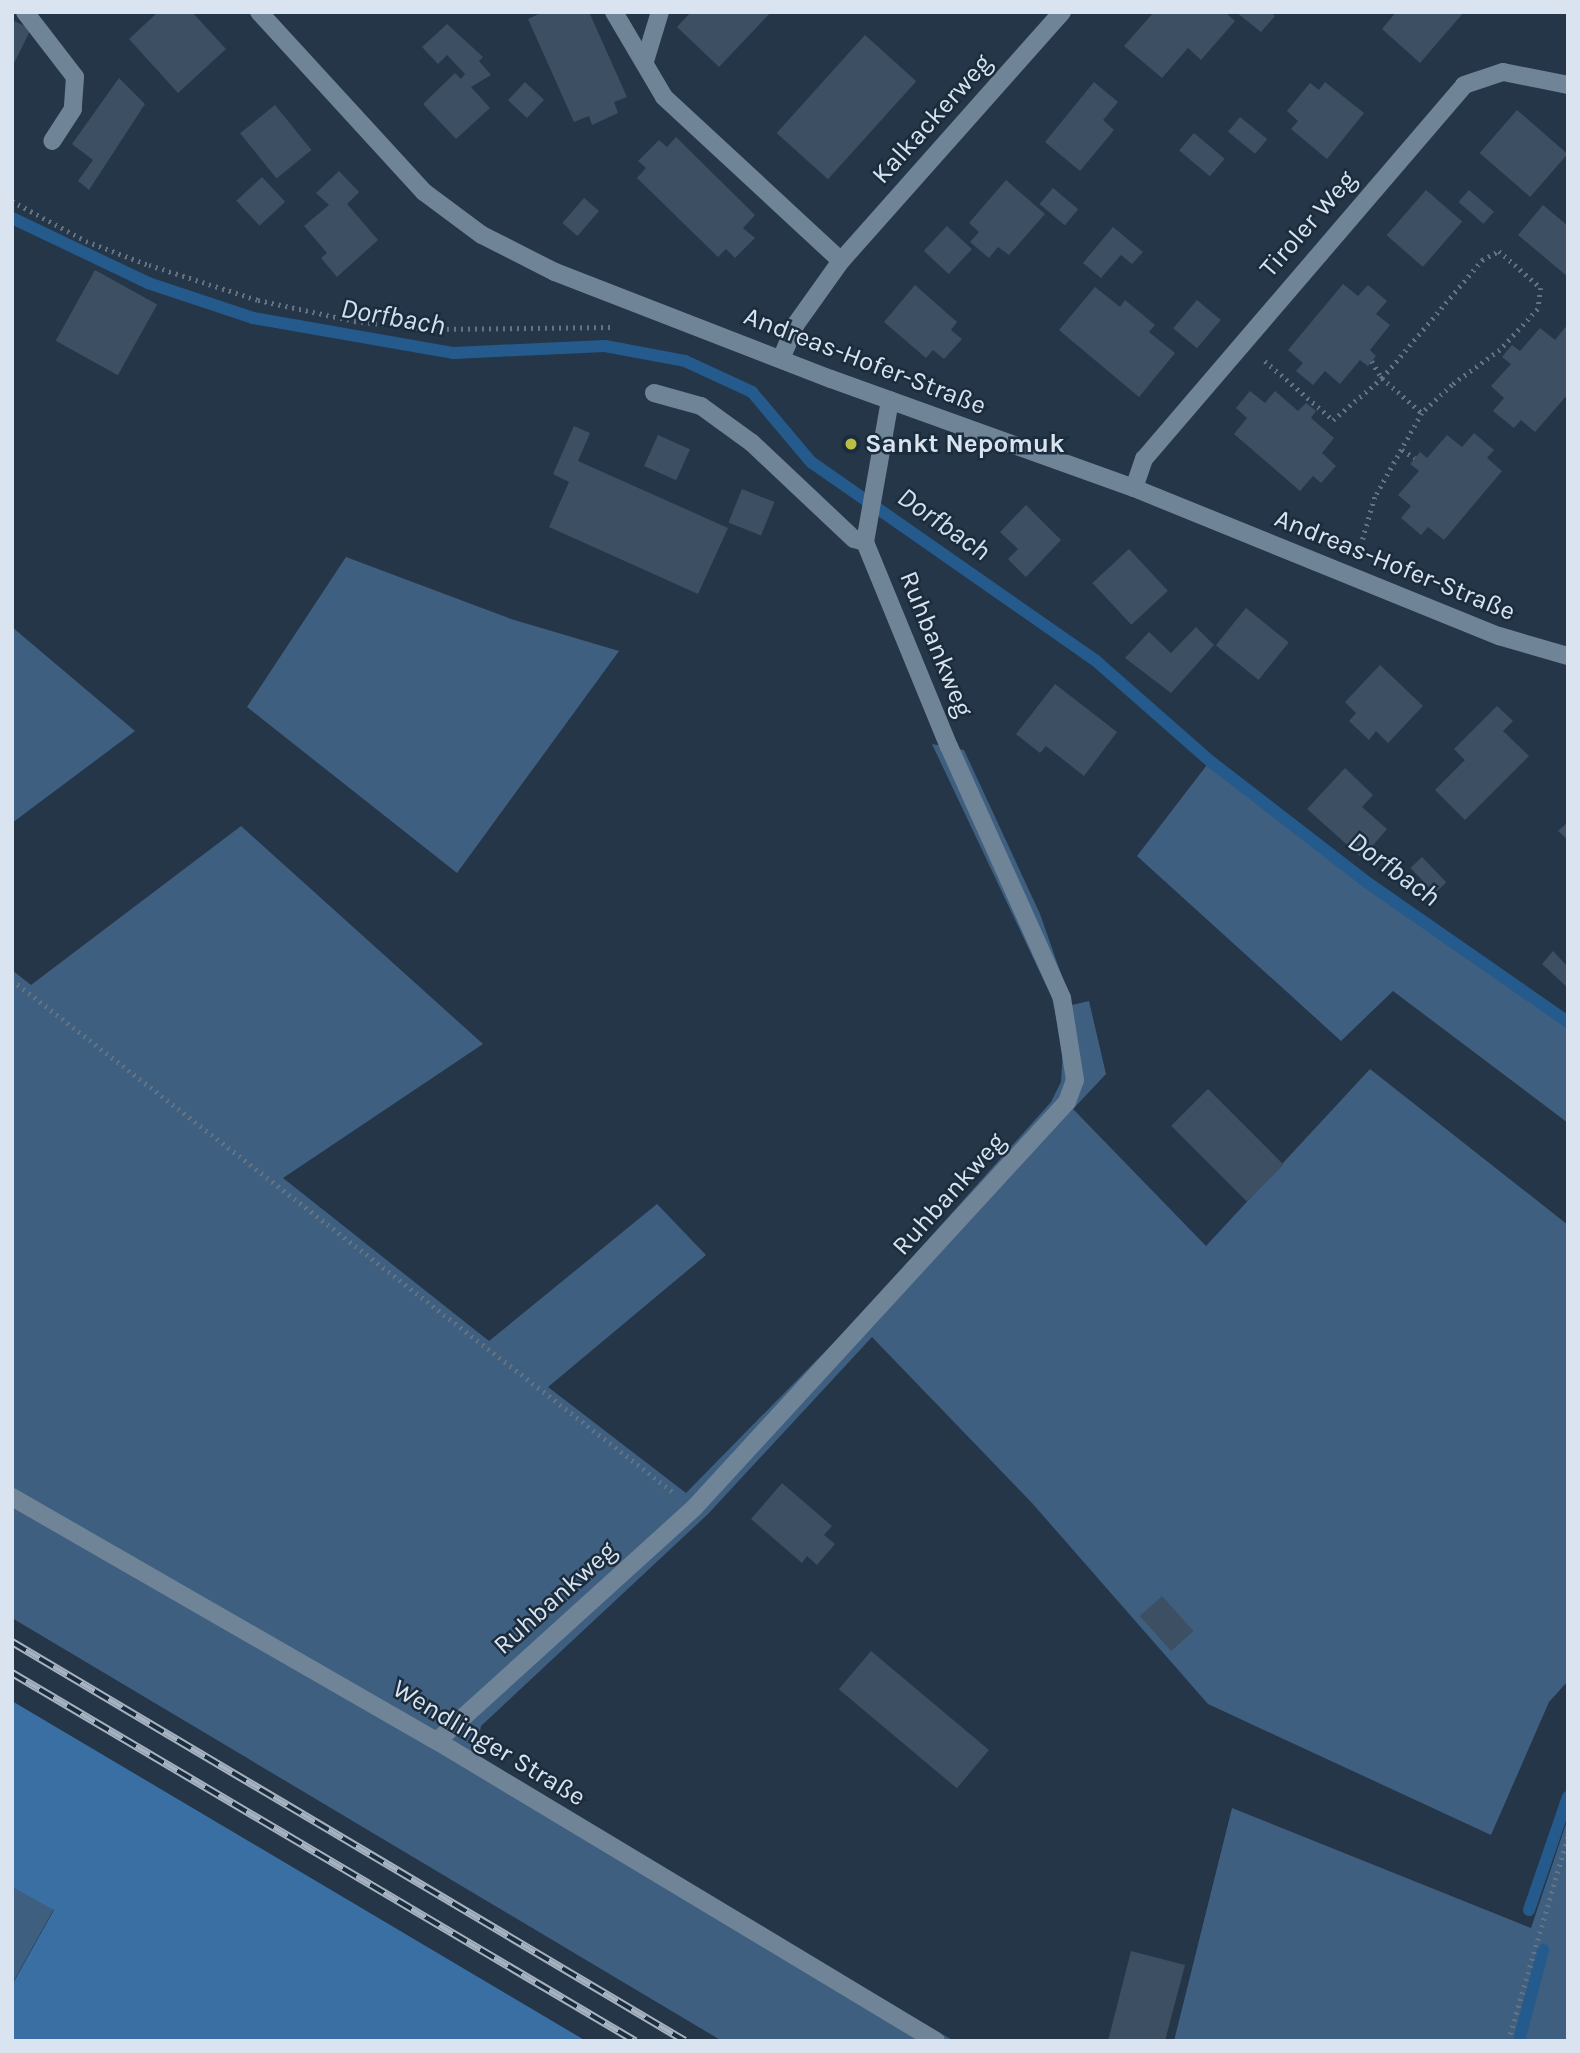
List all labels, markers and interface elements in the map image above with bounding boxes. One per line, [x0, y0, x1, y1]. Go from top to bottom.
street label: Kalkackerweg [866, 48, 998, 190]
street label: Tiroler Weg [1253, 164, 1363, 284]
water label: Dorfbach [338, 291, 448, 343]
street label: Andreas-Hofer-Straße [740, 300, 990, 422]
place label: Sankt Nepomuk [865, 428, 1065, 460]
marker: Sankt Nepomuk [843, 436, 859, 452]
water label: Dorfbach [891, 480, 997, 568]
street label: Andreas-Hofer-Straße [1270, 502, 1520, 628]
street label: Ruhbankweg [893, 567, 979, 721]
water label: Dorfbach [1341, 824, 1447, 914]
street label: Ruhbankweg [886, 1126, 1012, 1262]
street label: Ruhbankweg [487, 1535, 623, 1661]
street label: Wendlinger Straße [387, 1673, 591, 1813]

